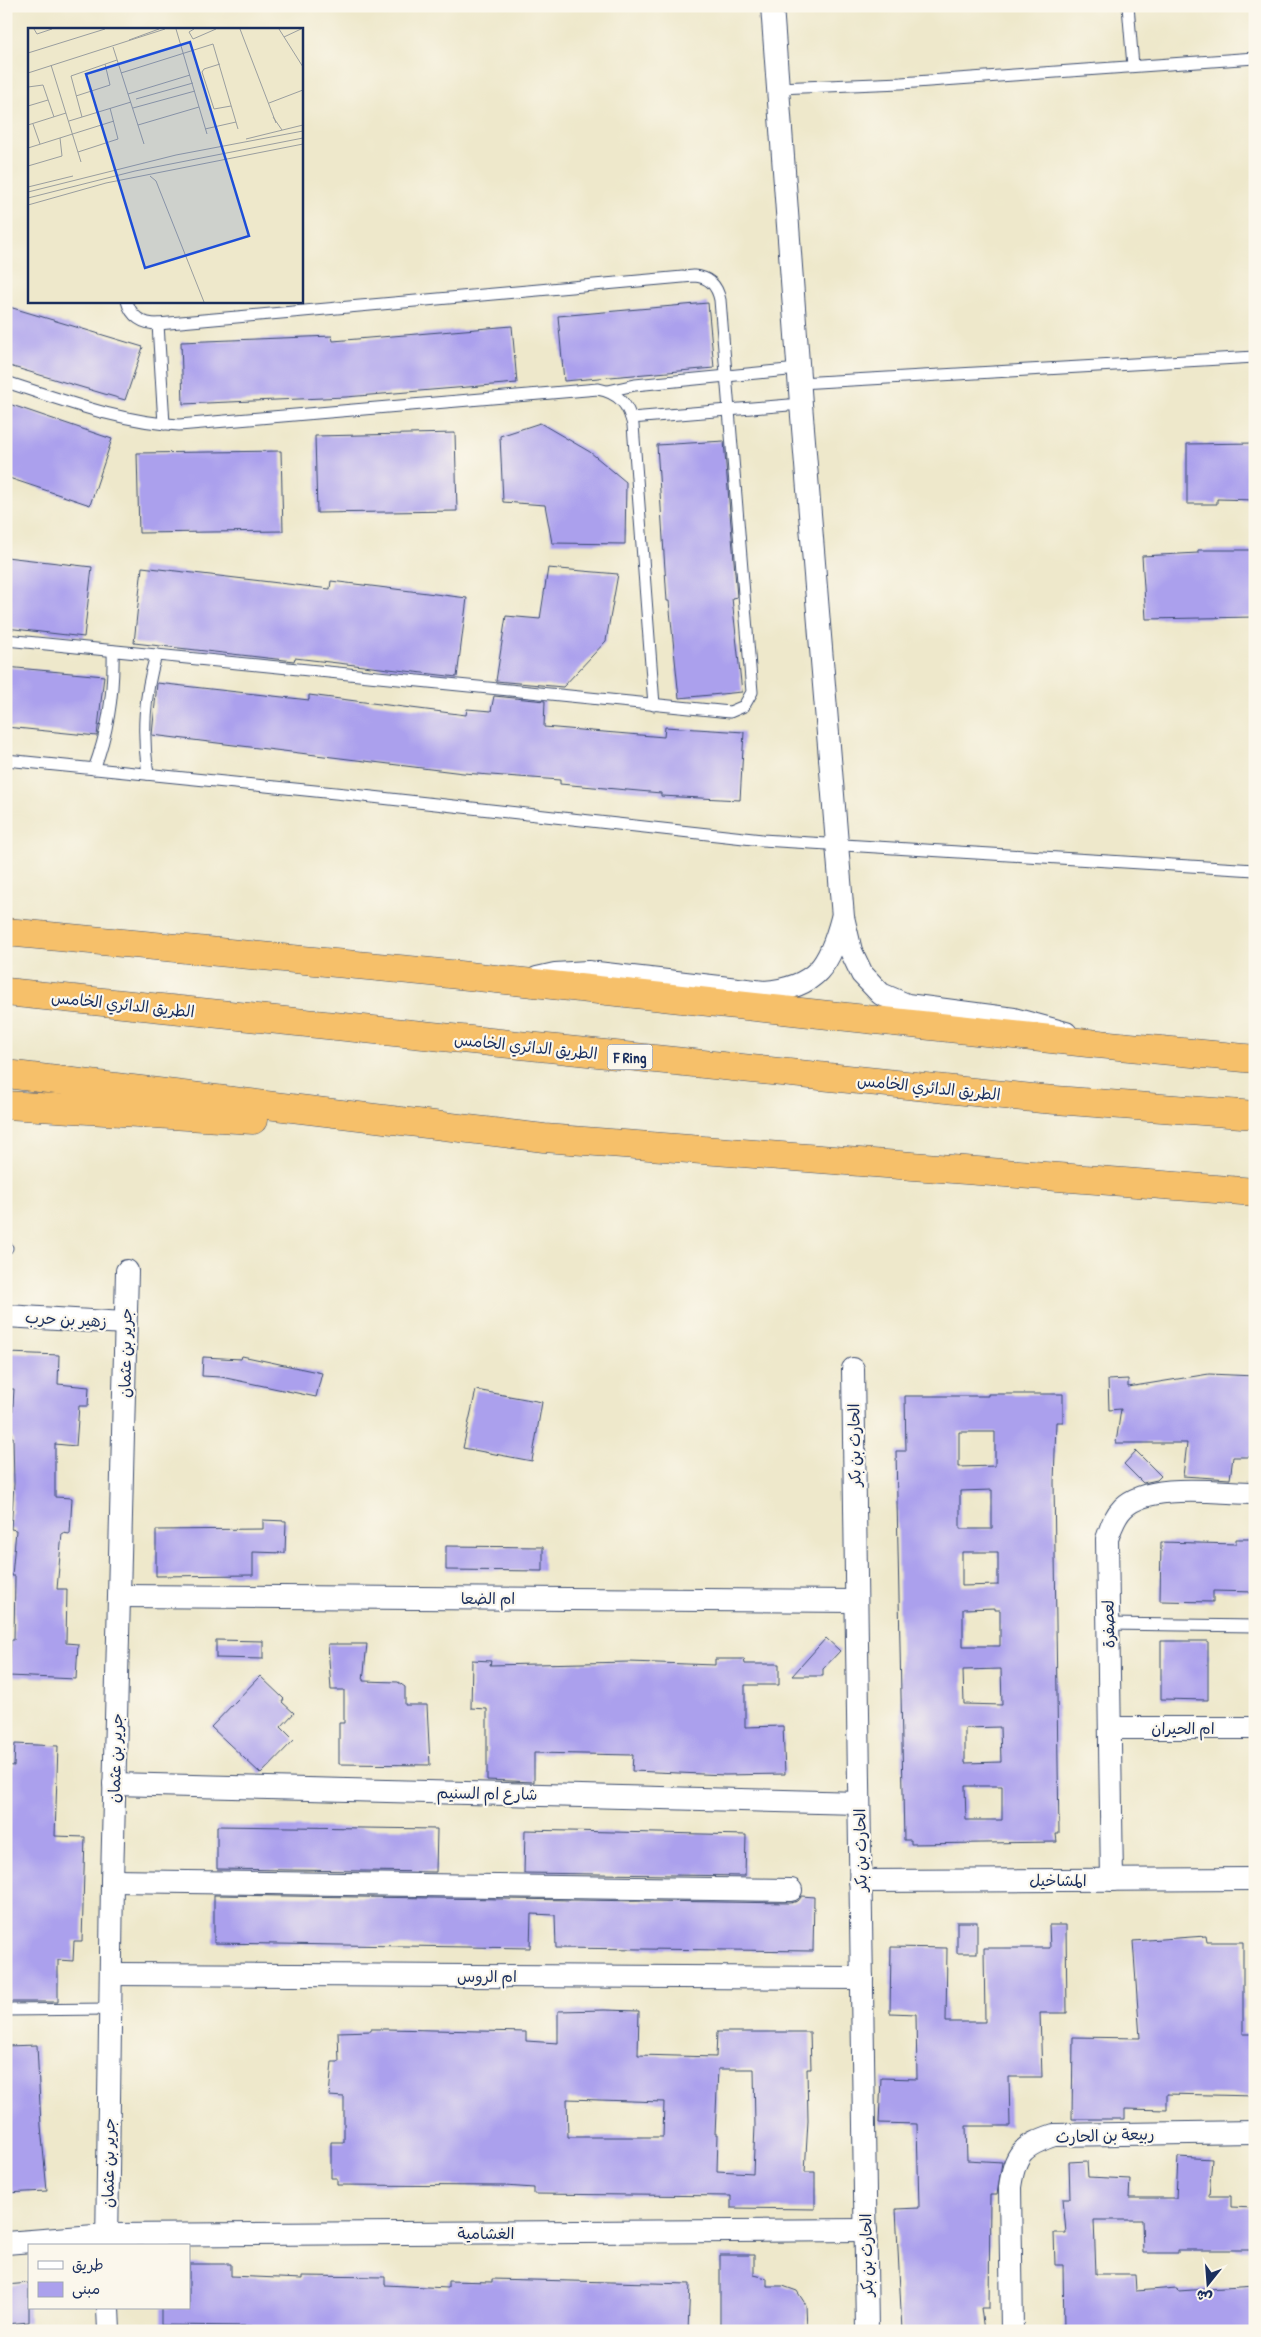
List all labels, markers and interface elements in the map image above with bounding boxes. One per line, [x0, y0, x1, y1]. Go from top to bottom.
inset map [28, 28, 302, 302]
street label: الطريق الدائري الخامس [50, 986, 196, 1023]
street label: الطريق الدائري الخامس [453, 1028, 599, 1065]
road number: F Ring [608, 1044, 652, 1070]
street label: الطريق الدائري الخامس [856, 1069, 1002, 1106]
street label: زهير بن حرب [24, 1306, 108, 1332]
street label: جرير بن عثمان [113, 1308, 137, 1398]
street label: الحارث بن بكر [842, 1403, 866, 1489]
street label: ام الضعا [461, 1587, 515, 1611]
street label: لعصفرة [1097, 1600, 1119, 1648]
street label: جرير بن عثمان [102, 1713, 128, 1803]
street label: ام الحيران [1151, 1717, 1215, 1741]
street label: شارع ام السنيم [436, 1781, 538, 1807]
street label: الحارث بن بكر [848, 1808, 872, 1894]
street label: المشاخيل [1029, 1869, 1087, 1891]
street label: ام الروس [457, 1965, 517, 1989]
street label: جرير بن عثمان [96, 2118, 120, 2208]
street label: ربيعة بن الحارث [1055, 2122, 1155, 2148]
street label: الحارث بن بكر [854, 2213, 878, 2299]
street label: الغشامية [457, 2222, 515, 2244]
legend [28, 2244, 190, 2310]
text: طريق [72, 2254, 104, 2275]
north arrow [1184, 2260, 1234, 2310]
text: مبنى [72, 2278, 100, 2299]
text: ش [1194, 2286, 1214, 2308]

